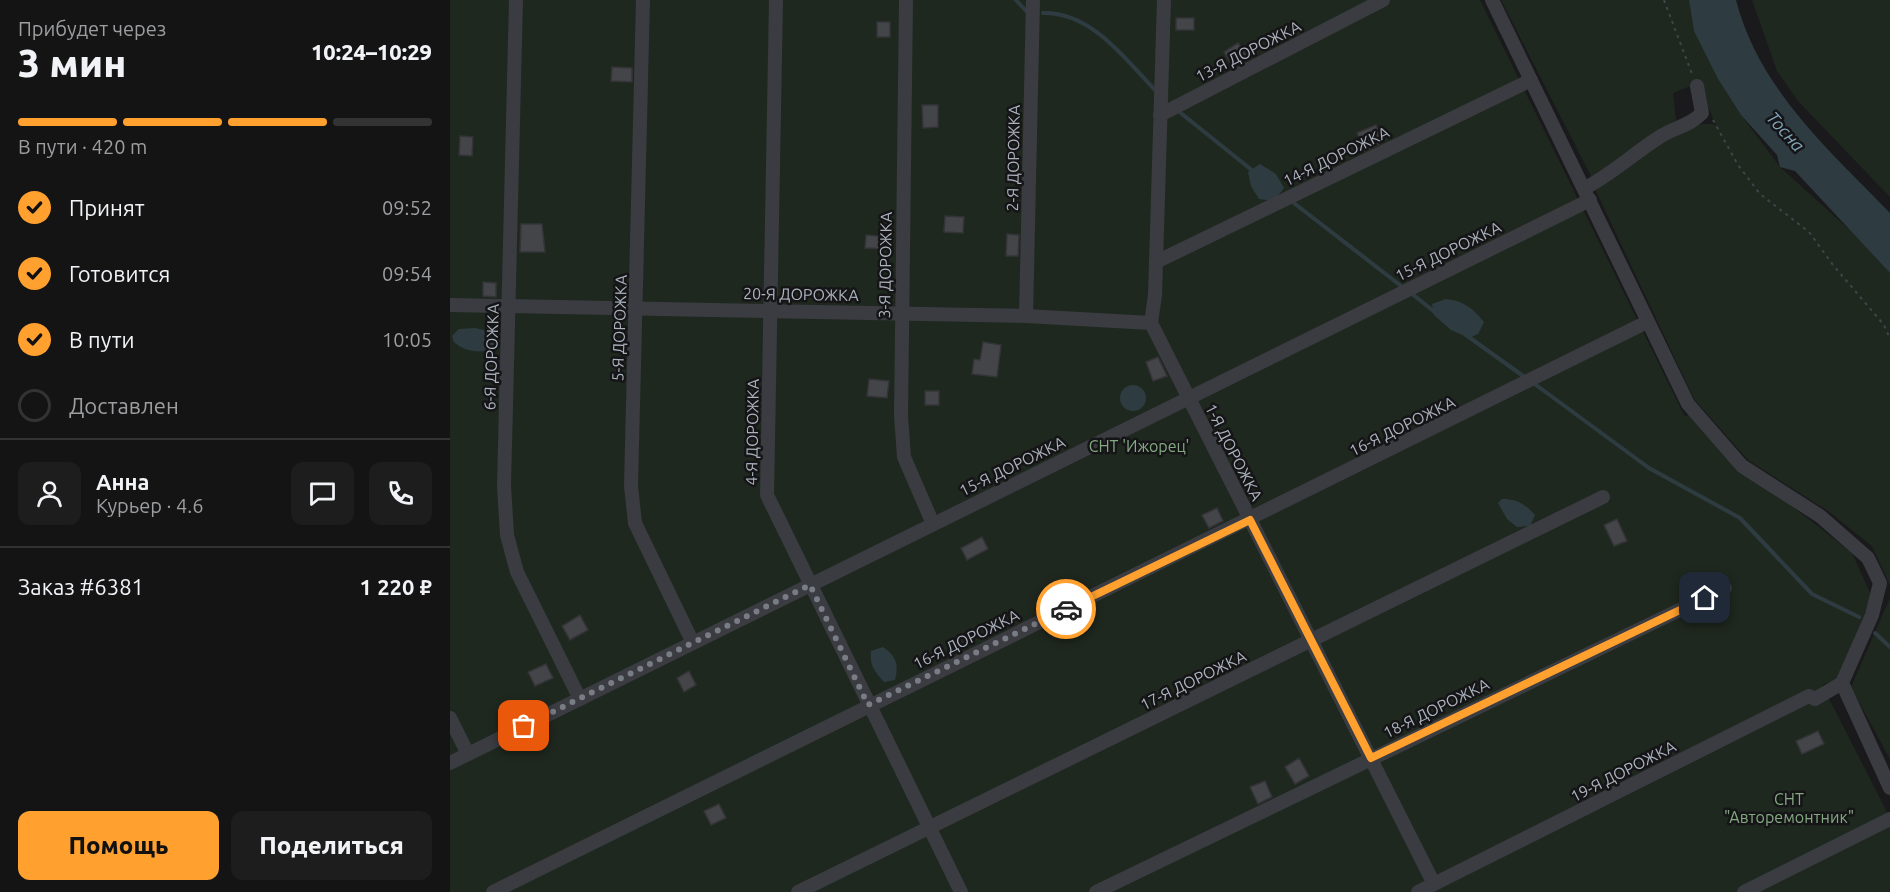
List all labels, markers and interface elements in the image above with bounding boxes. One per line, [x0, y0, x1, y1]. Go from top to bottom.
street label: 13-Я ДОРОЖКА [1192, 16, 1304, 85]
text: Прибудет через [18, 17, 166, 40]
text: 10:24–10:29 [311, 39, 432, 64]
text: 3 мин [18, 41, 126, 84]
street label: 2-Я ДОРОЖКА [1003, 104, 1023, 211]
water label: Тосна [1763, 107, 1809, 155]
street label: 14-Я ДОРОЖКА [1280, 122, 1392, 189]
text: В пути · 420 m [18, 135, 147, 158]
icon: check [18, 191, 51, 224]
text: Принят [69, 195, 145, 220]
text: 09:52 [382, 196, 432, 219]
street label: 3-Я ДОРОЖКА [875, 211, 895, 318]
street label: 15-Я ДОРОЖКА [1392, 217, 1504, 284]
icon: check [18, 257, 51, 290]
text: Готовится [69, 261, 170, 286]
text: 09:54 [382, 262, 432, 285]
street label: 5-Я ДОРОЖКА [608, 274, 630, 382]
street label: 20-Я ДОРОЖКА [743, 284, 860, 304]
street label: 6-Я ДОРОЖКА [480, 303, 502, 411]
icon: check [18, 323, 51, 356]
text: В пути [69, 327, 135, 352]
text: 10:05 [382, 328, 432, 351]
street label: 4-Я ДОРОЖКА [742, 378, 762, 485]
street label: 16-Я ДОРОЖКА [1346, 392, 1458, 459]
text: Доставлен [69, 393, 179, 418]
street label: 1-Я ДОРОЖКА [1202, 400, 1267, 504]
street label: 15-Я ДОРОЖКА [956, 432, 1068, 499]
park label: СНТ 'Ижорец' [1089, 437, 1189, 455]
button: person [18, 462, 81, 525]
button: chat [291, 462, 354, 525]
button: phone [369, 462, 432, 525]
text: Анна [96, 469, 149, 494]
text: Курьер · 4.6 [96, 494, 203, 517]
pin [1679, 572, 1730, 623]
text: Заказ #6381 [18, 574, 144, 599]
text: 1 220 ₽ [360, 574, 432, 599]
courier [1036, 579, 1096, 639]
icon: home [1688, 581, 1721, 614]
icon: car [1050, 593, 1083, 626]
street label: 16-Я ДОРОЖКА [910, 605, 1022, 672]
street label: 17-Я ДОРОЖКА [1137, 646, 1249, 713]
street label: 18-Я ДОРОЖКА [1380, 674, 1492, 741]
pin [498, 700, 549, 751]
icon: bag [507, 709, 540, 742]
street label: 19-Я ДОРОЖКА [1567, 736, 1679, 805]
park label: СНТ "Авторемонтник" [1724, 790, 1854, 826]
button: Помощь [18, 811, 219, 880]
button: Поделиться [231, 811, 432, 880]

